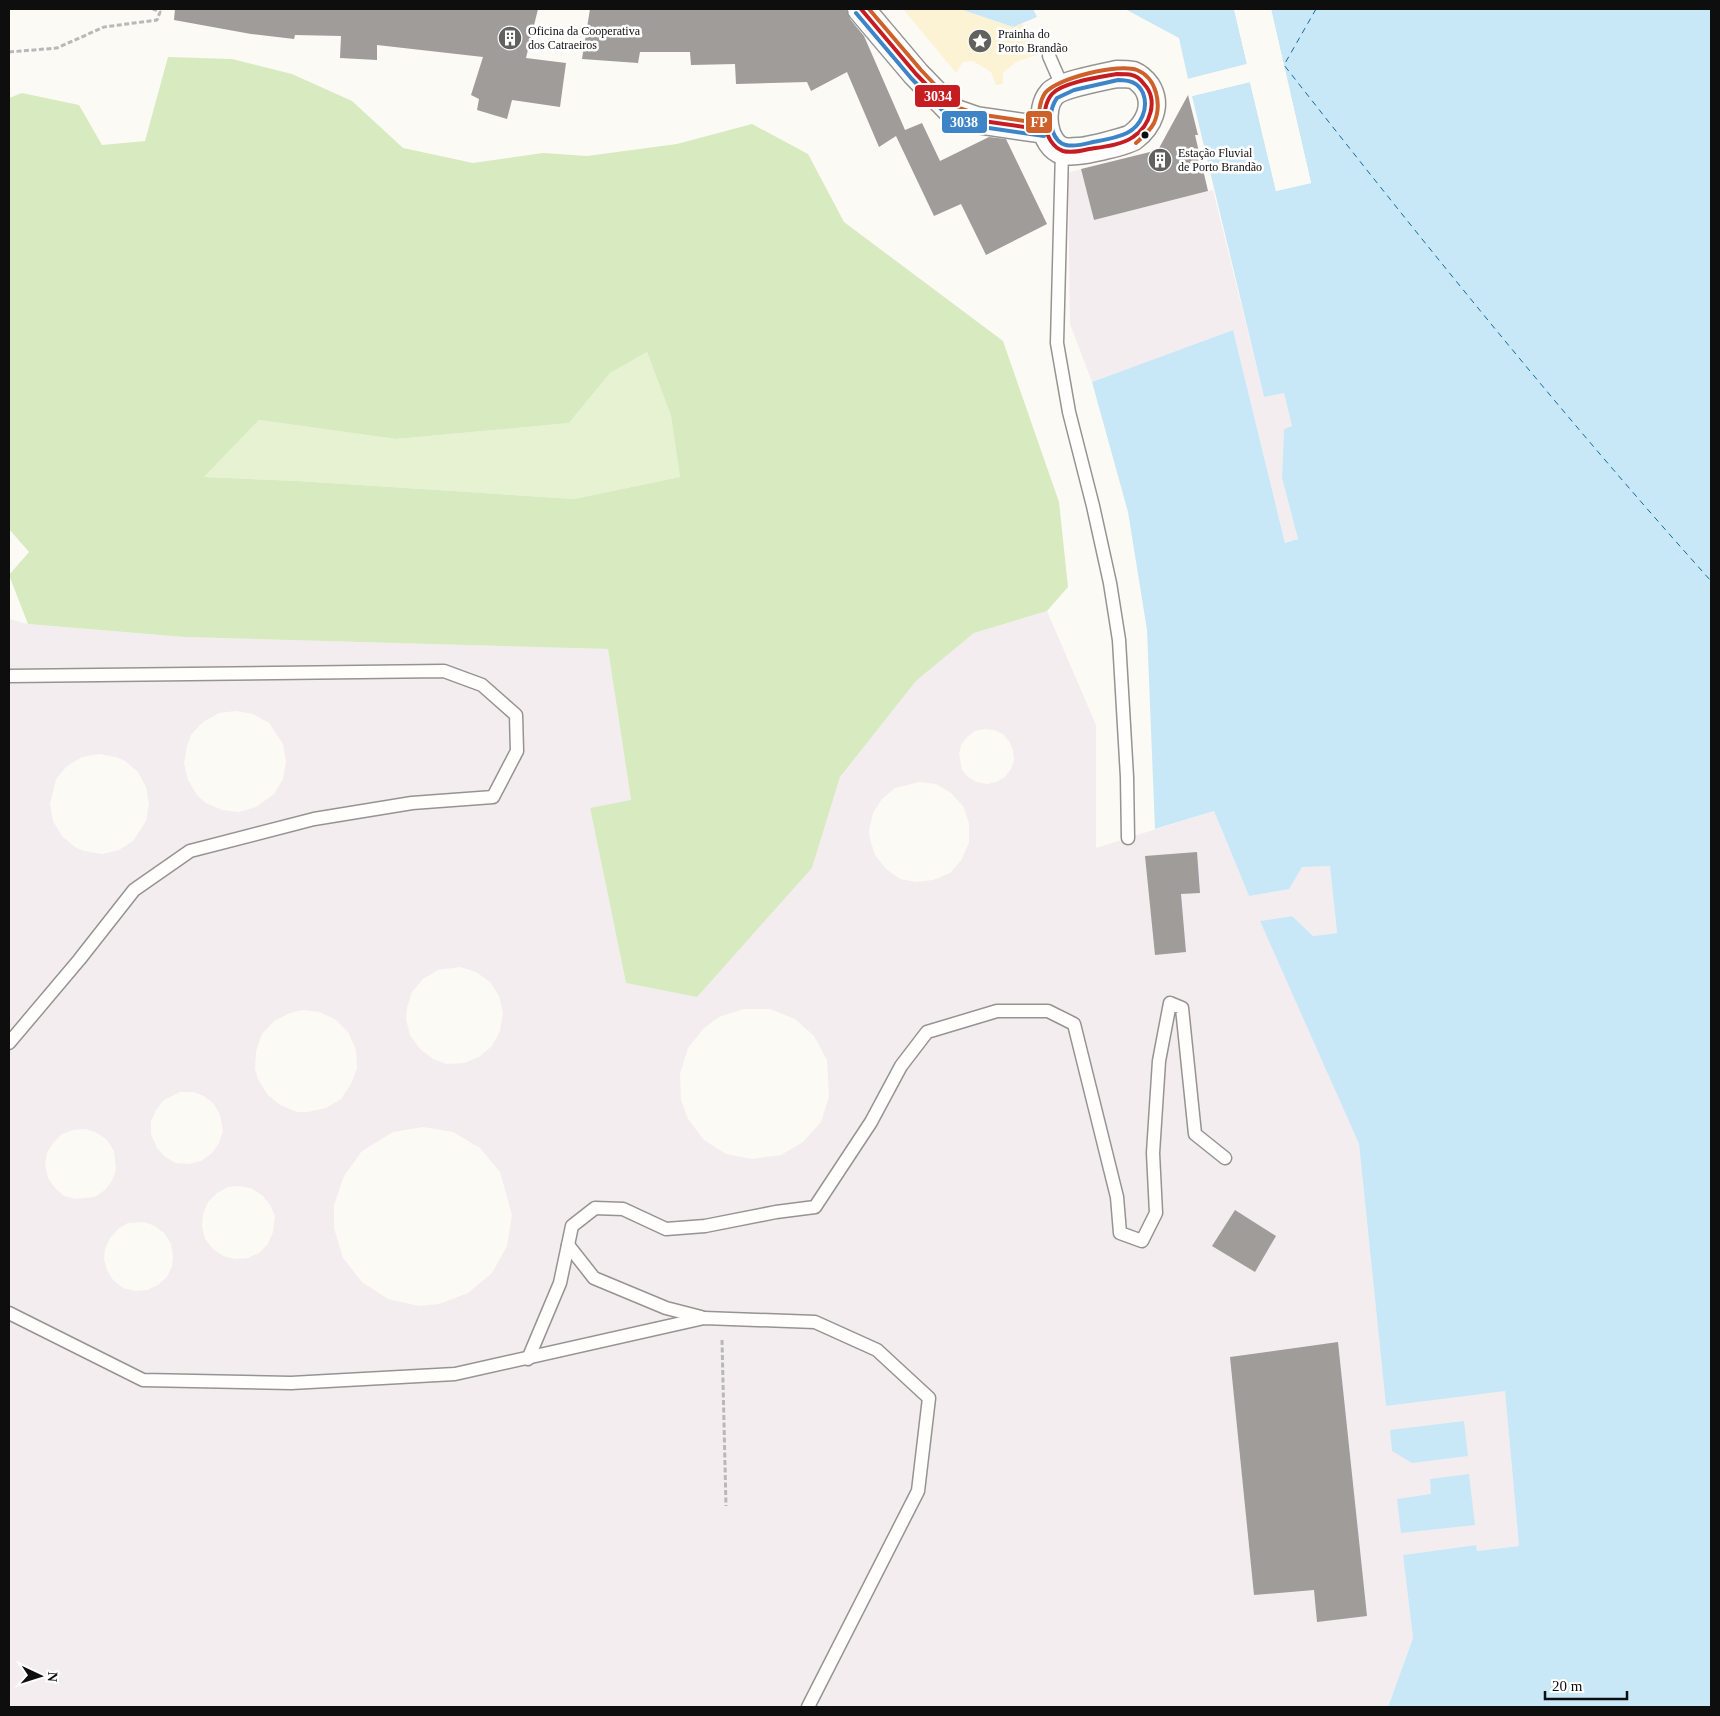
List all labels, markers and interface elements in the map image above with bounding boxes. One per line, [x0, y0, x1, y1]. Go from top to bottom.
place label: Oficina da Cooperativa dos Catraeiros [528, 24, 641, 52]
building icon: Oficina da Cooperativa dos Catraeiros [497, 25, 523, 51]
place label: Prainha do Porto Brandão [998, 27, 1068, 55]
place icon: Prainha do Porto Brandão [967, 28, 993, 54]
line badge: 3034 [914, 84, 961, 108]
text: 3034 [924, 89, 952, 104]
line badge: 3038 [941, 110, 988, 134]
line badge: FP [1025, 110, 1053, 134]
text: 3038 [950, 115, 978, 130]
text: FP [1030, 115, 1048, 130]
unlabelled marker [1140, 130, 1150, 140]
place label: Estação Fluvial de Porto Brandão [1178, 146, 1262, 174]
building icon: Estação Fluvial de Porto Brandão [1147, 147, 1173, 173]
north arrow [15, 1651, 65, 1701]
scale bar [1545, 1668, 1628, 1700]
text: N [45, 1671, 60, 1682]
text: 20 m [1552, 1678, 1583, 1694]

